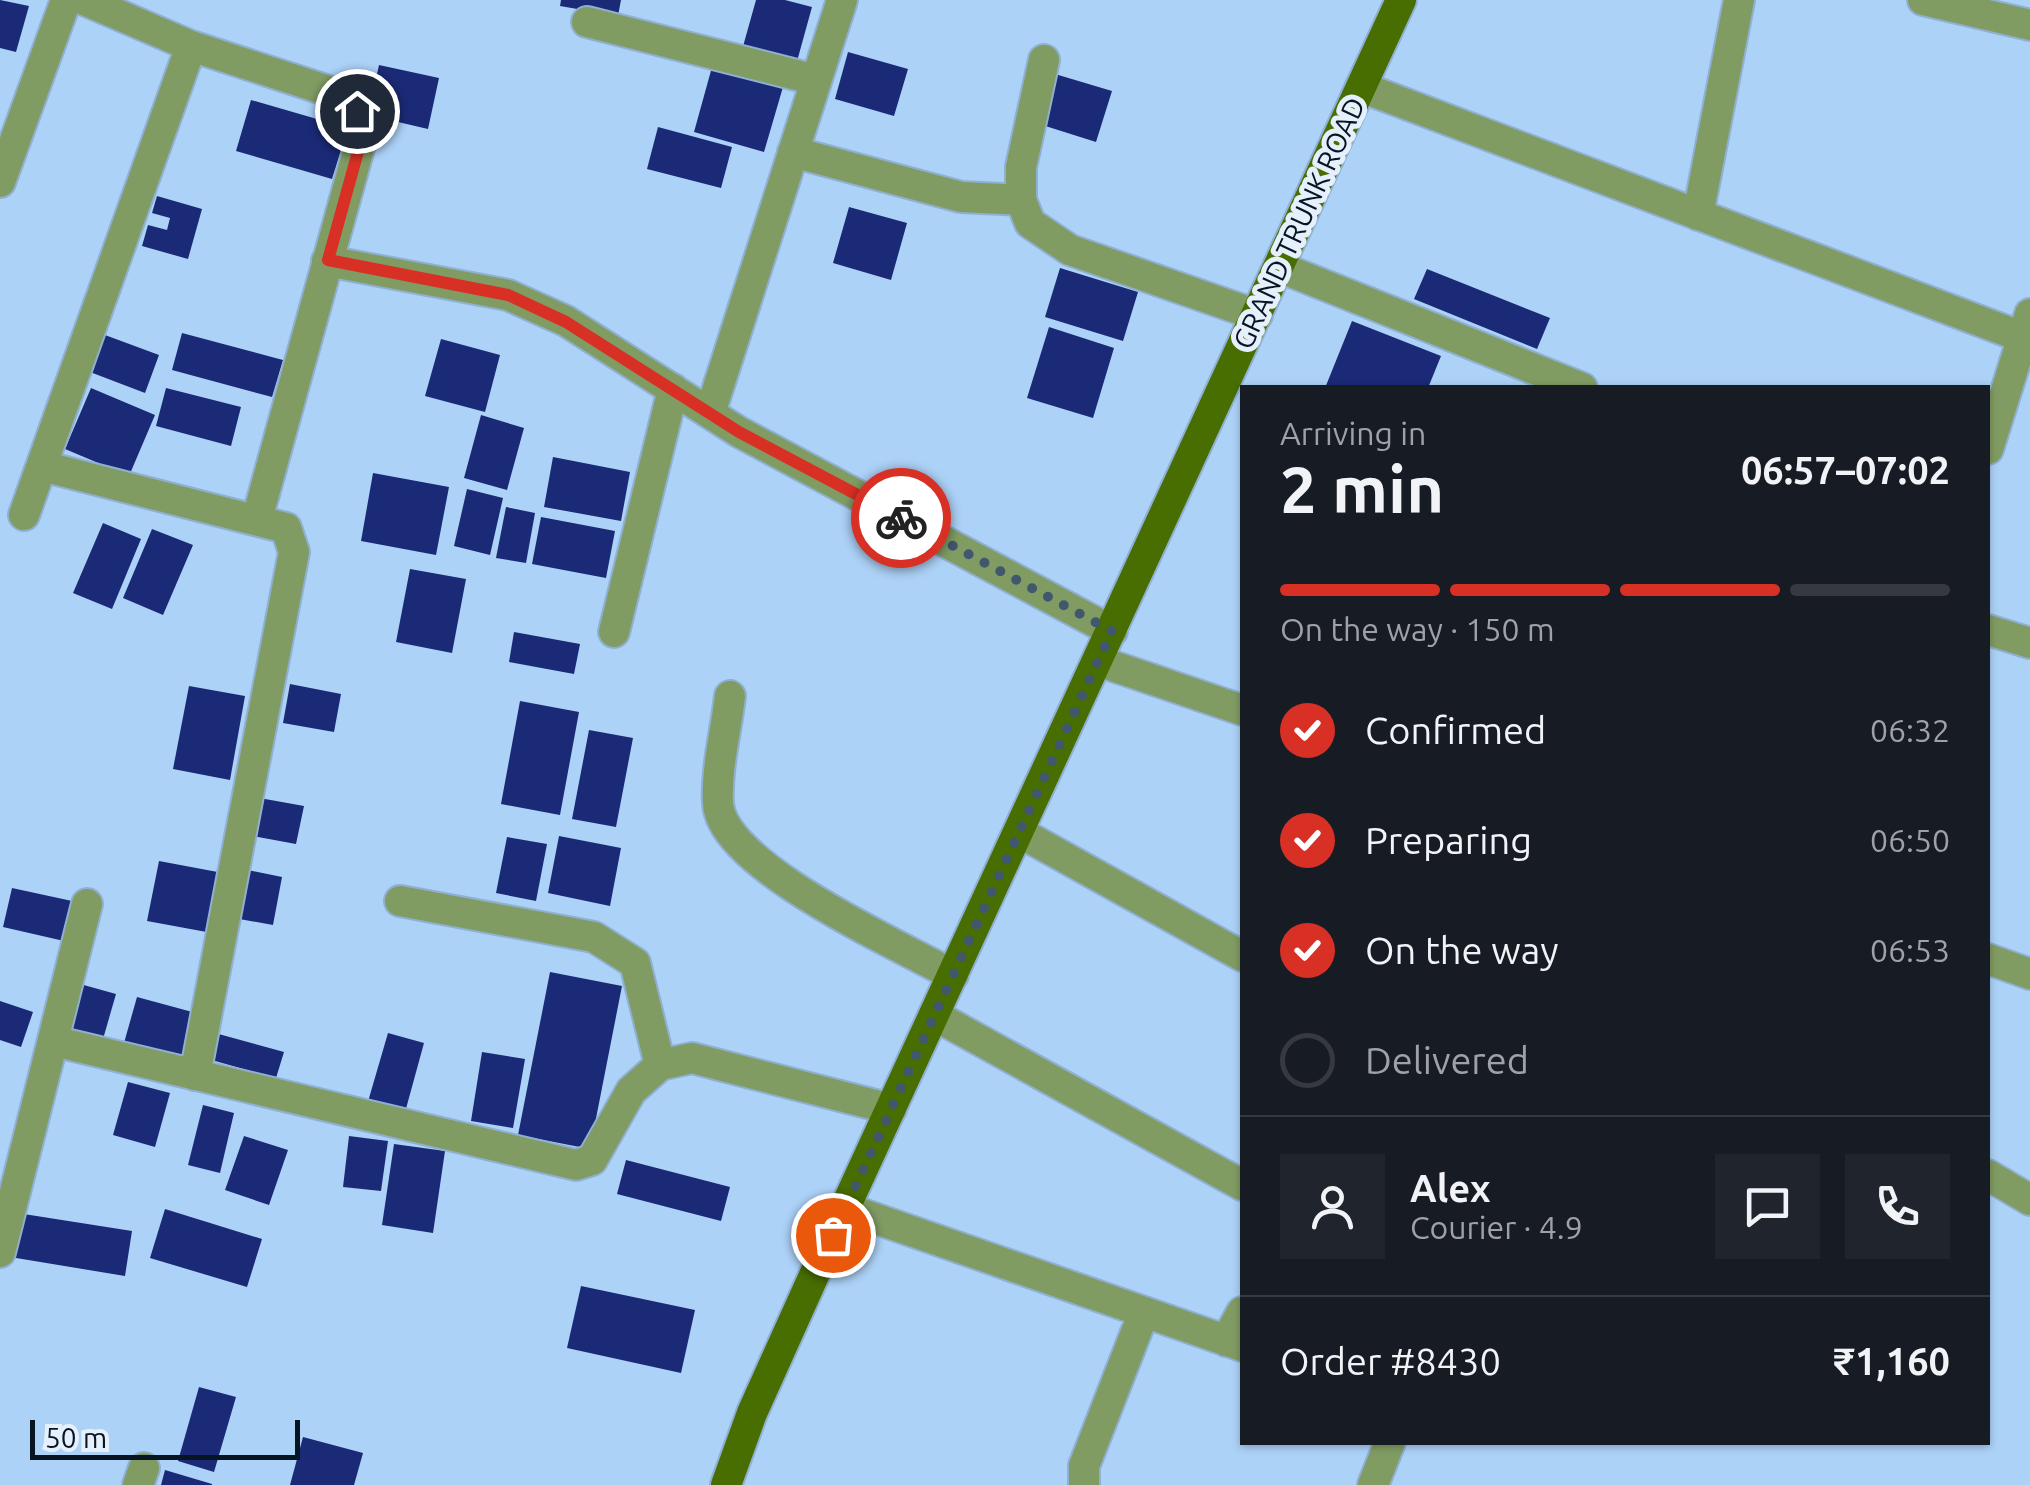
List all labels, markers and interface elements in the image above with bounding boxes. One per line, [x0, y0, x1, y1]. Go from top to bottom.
pin [315, 69, 400, 154]
icon: home [330, 84, 385, 139]
street label: GRAND TRUNK ROAD [1227, 92, 1370, 353]
text: Arriving in [1280, 415, 1426, 451]
text: 06:57–07:02 [1741, 449, 1950, 491]
text: 2 min [1280, 452, 1444, 525]
courier [851, 468, 951, 568]
icon: bike [874, 491, 929, 546]
text: On the way · 150 m [1280, 611, 1555, 647]
icon: check [1280, 703, 1335, 758]
text: Confirmed [1365, 709, 1546, 751]
text: 06:32 [1870, 712, 1950, 748]
icon: check [1280, 813, 1335, 868]
text: Preparing [1365, 819, 1532, 861]
text: 06:50 [1870, 822, 1950, 858]
icon: check [1280, 923, 1335, 978]
text: On the way [1365, 929, 1558, 971]
text: 06:53 [1870, 932, 1950, 968]
text: Delivered [1365, 1039, 1529, 1081]
button: person [1280, 1154, 1385, 1259]
button: chat [1715, 1154, 1820, 1259]
button: phone [1845, 1154, 1950, 1259]
text: Alex [1410, 1167, 1491, 1209]
pin [791, 1193, 876, 1278]
icon: bag [806, 1208, 861, 1263]
text: Courier · 4.9 [1410, 1209, 1583, 1245]
text: Order #8430 [1280, 1340, 1501, 1382]
text: ₹1,160 [1833, 1340, 1950, 1382]
scale bar [30, 1415, 300, 1460]
text: 50 m [45, 1422, 107, 1453]

